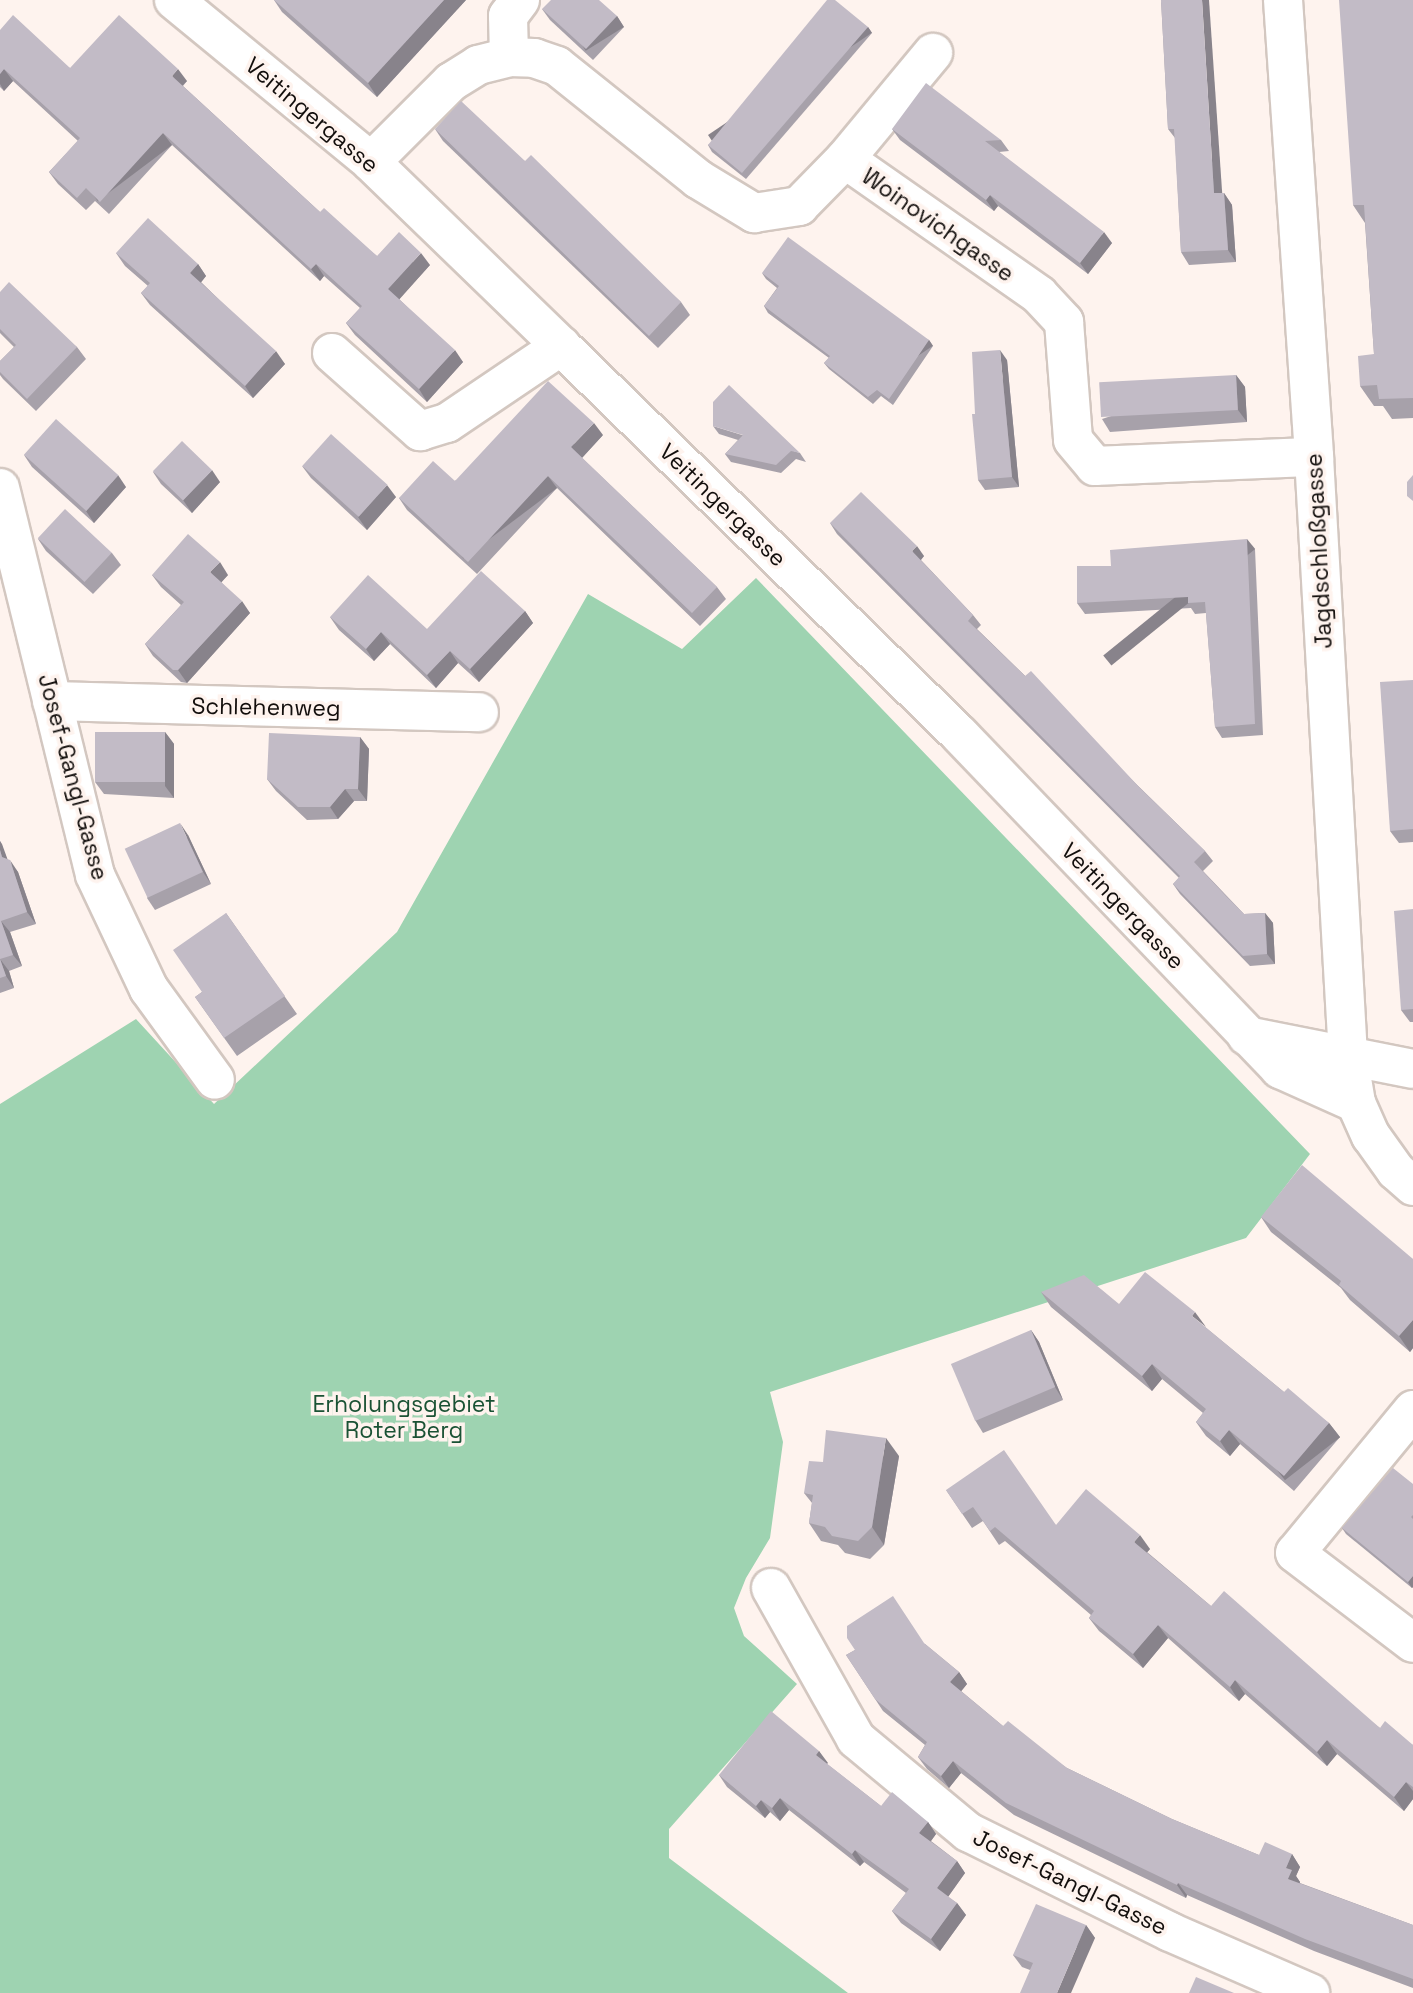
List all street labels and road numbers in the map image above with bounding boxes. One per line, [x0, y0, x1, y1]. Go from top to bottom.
street label: Veitingergasse [240, 51, 384, 179]
street label: Woinovichgasse [857, 162, 1019, 288]
street label: Veitingergasse [654, 438, 792, 572]
street label: Jagdschloßgasse [1300, 453, 1338, 649]
street label: Josef-Gangl-Gasse [32, 671, 114, 883]
street label: Schlehenweg [191, 692, 341, 722]
street label: Veitingergasse [1056, 837, 1190, 975]
street label: Josef-Gangl-Gasse [969, 1823, 1171, 1941]

